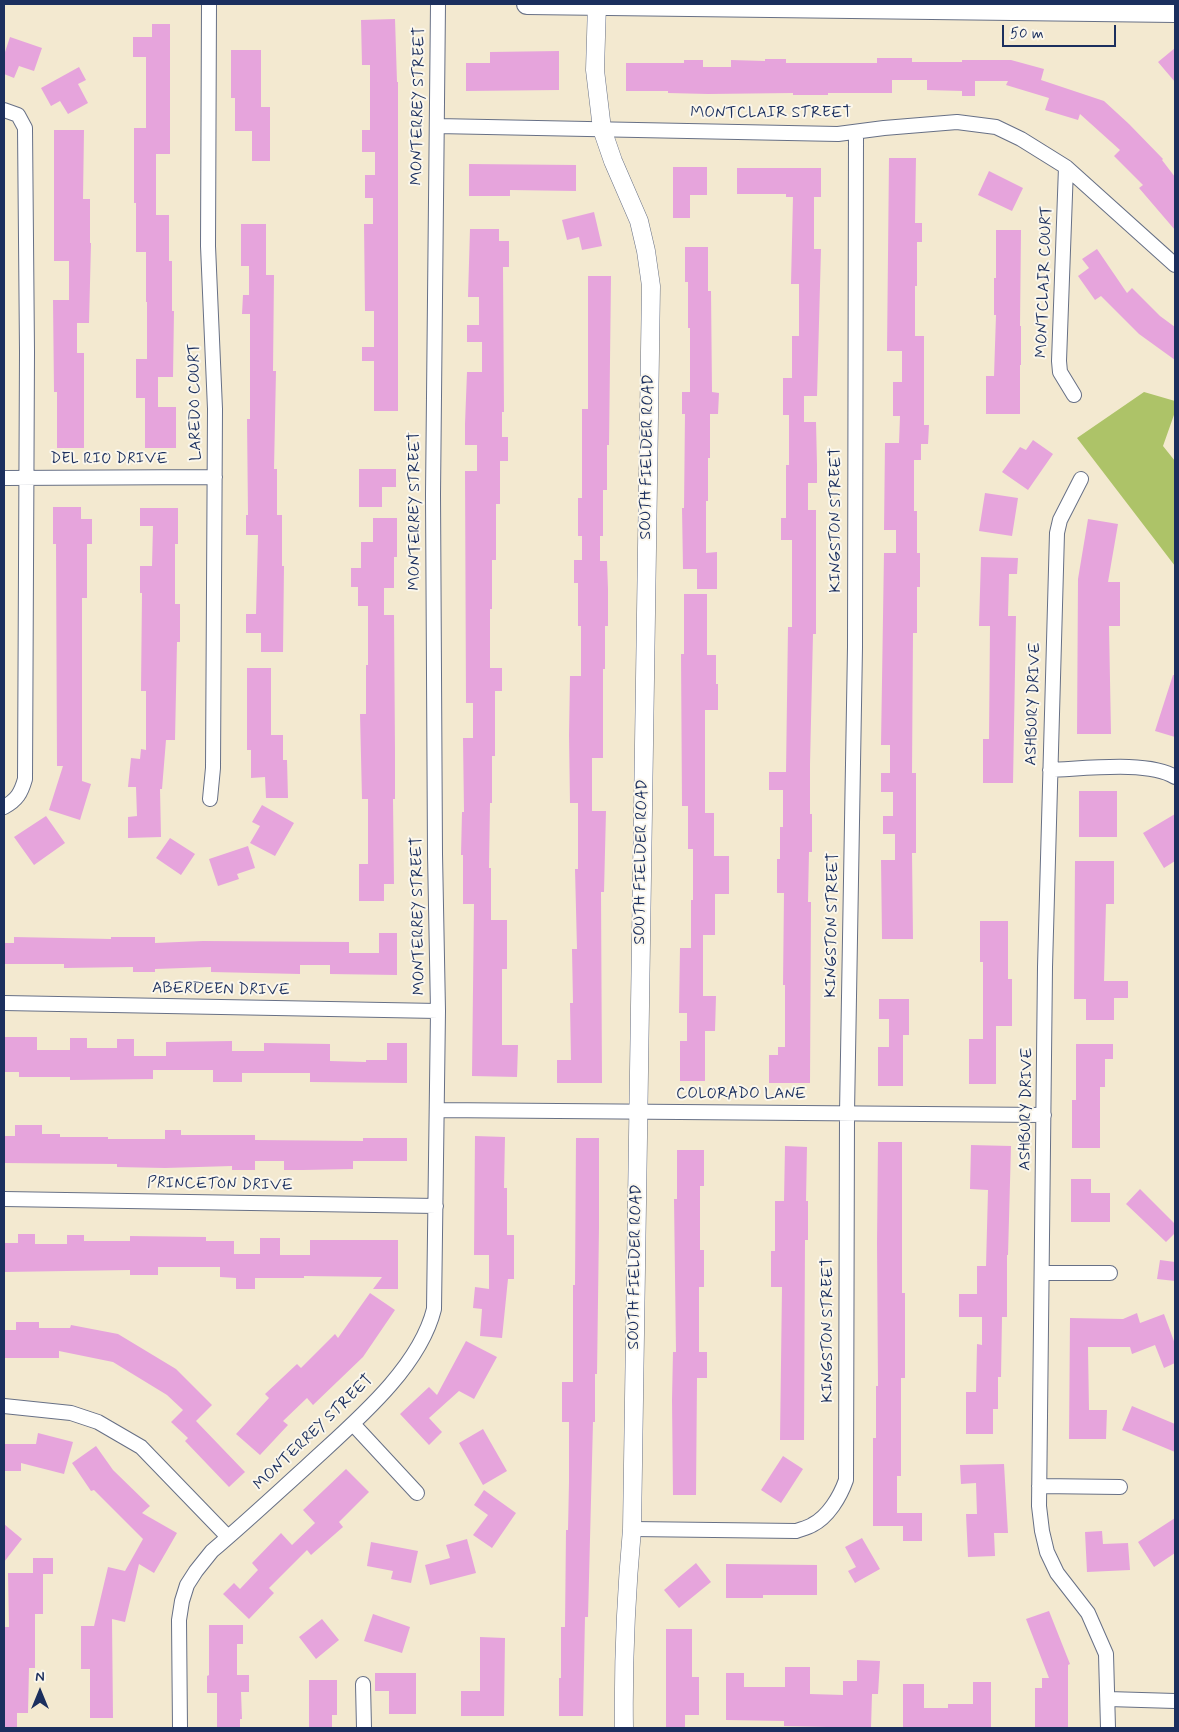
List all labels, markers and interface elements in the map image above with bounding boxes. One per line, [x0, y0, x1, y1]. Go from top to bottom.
scale bar [1004, 15, 1118, 47]
text: 50 m [1010, 24, 1044, 44]
street label: MONTERREY STREET [408, 26, 430, 186]
street label: MONTCLAIR STREET [690, 104, 852, 124]
street label: MONTCLAIR COURT [1033, 206, 1057, 358]
street label: LAREDO COURT [185, 343, 207, 461]
street label: SOUTH FIELDER ROAD [637, 374, 659, 540]
street label: MONTERREY STREET [406, 432, 426, 590]
street label: KINGSTON STREET [827, 447, 847, 593]
street label: DEL RIO DRIVE [50, 450, 168, 470]
street label: ASHBURY DRIVE [1022, 642, 1046, 766]
street label: SOUTH FIELDER ROAD [631, 779, 653, 945]
street label: MONTERREY STREET [408, 836, 430, 996]
street label: KINGSTON STREET [822, 852, 844, 998]
street label: ABERDEEN DRIVE [152, 979, 290, 1001]
street label: ASHBURY DRIVE [1016, 1047, 1038, 1171]
street label: COLORADO LANE [676, 1085, 806, 1105]
street label: PRINCETON DRIVE [147, 1174, 293, 1196]
street label: SOUTH FIELDER ROAD [625, 1184, 647, 1350]
street label: KINGSTON STREET [819, 1257, 839, 1403]
street label: MONTERREY STREET [250, 1371, 378, 1495]
north arrow [15, 1667, 65, 1717]
text: N [35, 1668, 45, 1686]

